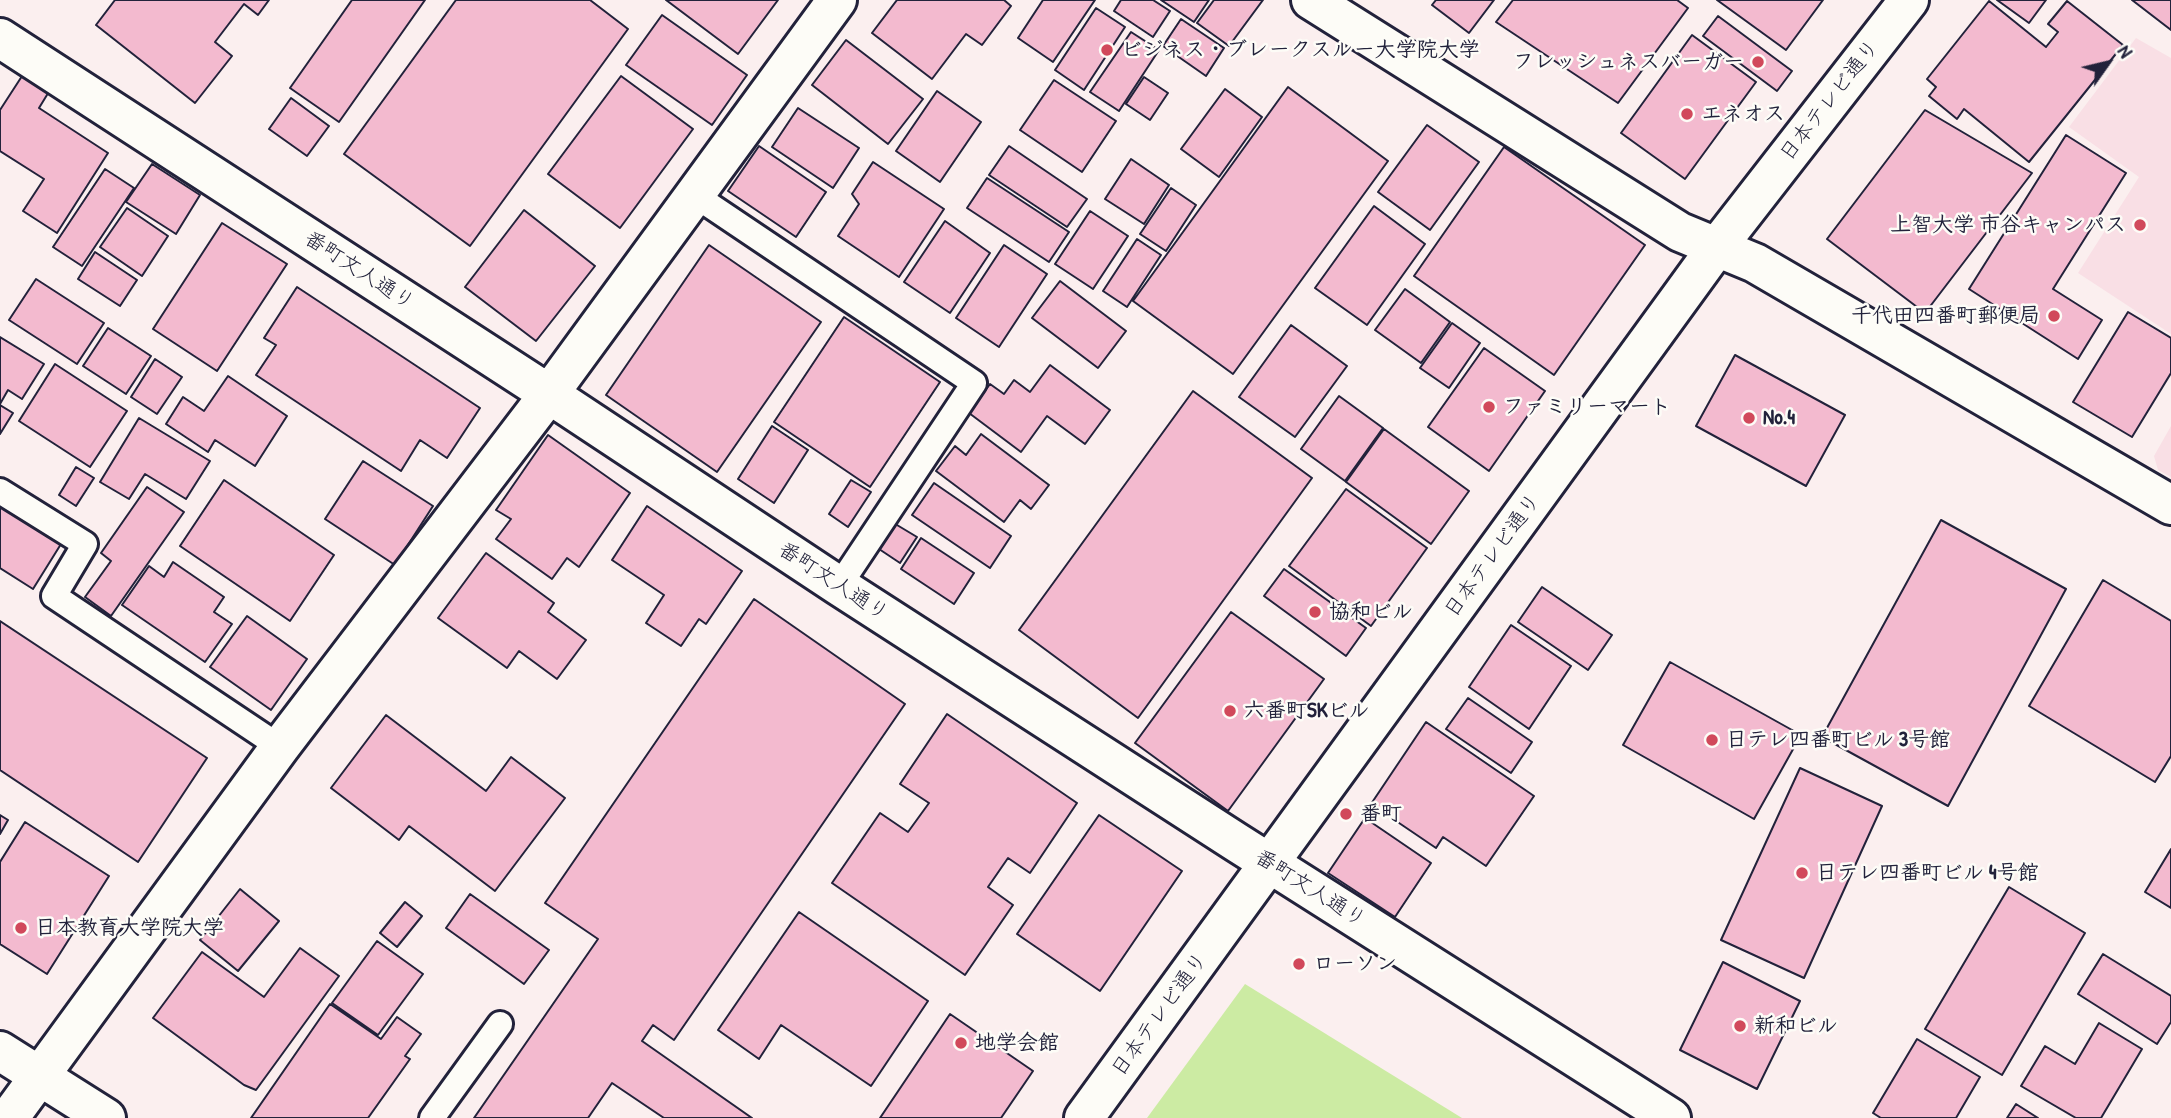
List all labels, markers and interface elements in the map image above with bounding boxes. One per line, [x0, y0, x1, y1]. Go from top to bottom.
north arrow [2073, 28, 2143, 98]
street label: 日本テレビ通り [1775, 35, 1885, 167]
place label: ビジネス・ブレークスルー大学院大学 [1121, 37, 1480, 63]
text: N [2112, 40, 2139, 63]
marker: ビジネス・ブレークスルー大学院大学 [1099, 42, 1115, 58]
place label: フレッシュネスバーガー [1513, 49, 1744, 75]
marker: フレッシュネスバーガー [1750, 54, 1766, 70]
place label: エネオス [1701, 101, 1785, 127]
marker: エネオス [1679, 106, 1695, 122]
place label: 上智大学 市谷キャンパス [1890, 212, 2126, 238]
marker: 上智大学 市谷キャンパス [2132, 217, 2148, 233]
street label: 番町文人通り [299, 226, 419, 316]
place label: 千代田四番町郵便局 [1851, 303, 2040, 329]
marker: 千代田四番町郵便局 [2046, 308, 2062, 324]
place label: ファミリーマート [1503, 394, 1671, 420]
marker: ファミリーマート [1481, 399, 1497, 415]
place label: No.4 [1763, 405, 1795, 431]
marker: No.4 [1741, 410, 1757, 426]
street label: 日本テレビ通り [1440, 489, 1546, 623]
street label: 番町文人通り [773, 537, 893, 627]
place label: 協和ビル [1329, 599, 1413, 625]
marker: 協和ビル [1307, 604, 1323, 620]
place label: 六番町SKビル [1244, 698, 1370, 724]
marker: 六番町SKビル [1222, 703, 1238, 719]
place label: 日テレ四番町ビル 3号館 [1726, 727, 1950, 753]
marker: 日テレ四番町ビル 3号館 [1704, 732, 1720, 748]
place label: 番町 [1360, 801, 1402, 827]
marker: 番町 [1338, 806, 1354, 822]
street label: 番町文人通り [1250, 845, 1370, 933]
place label: 日テレ四番町ビル 4号館 [1816, 860, 2039, 886]
marker: 日テレ四番町ビル 4号館 [1794, 865, 1810, 881]
place label: 日本教育大学院大学 [35, 915, 224, 941]
marker: 日本教育大学院大学 [13, 920, 29, 936]
street label: 日本テレビ通り [1107, 948, 1213, 1082]
place label: ローソン [1313, 951, 1397, 977]
marker: ローソン [1291, 956, 1307, 972]
place label: 新和ビル [1754, 1013, 1838, 1039]
marker: 新和ビル [1732, 1018, 1748, 1034]
place label: 地学会館 [975, 1030, 1059, 1056]
marker: 地学会館 [953, 1035, 969, 1051]

